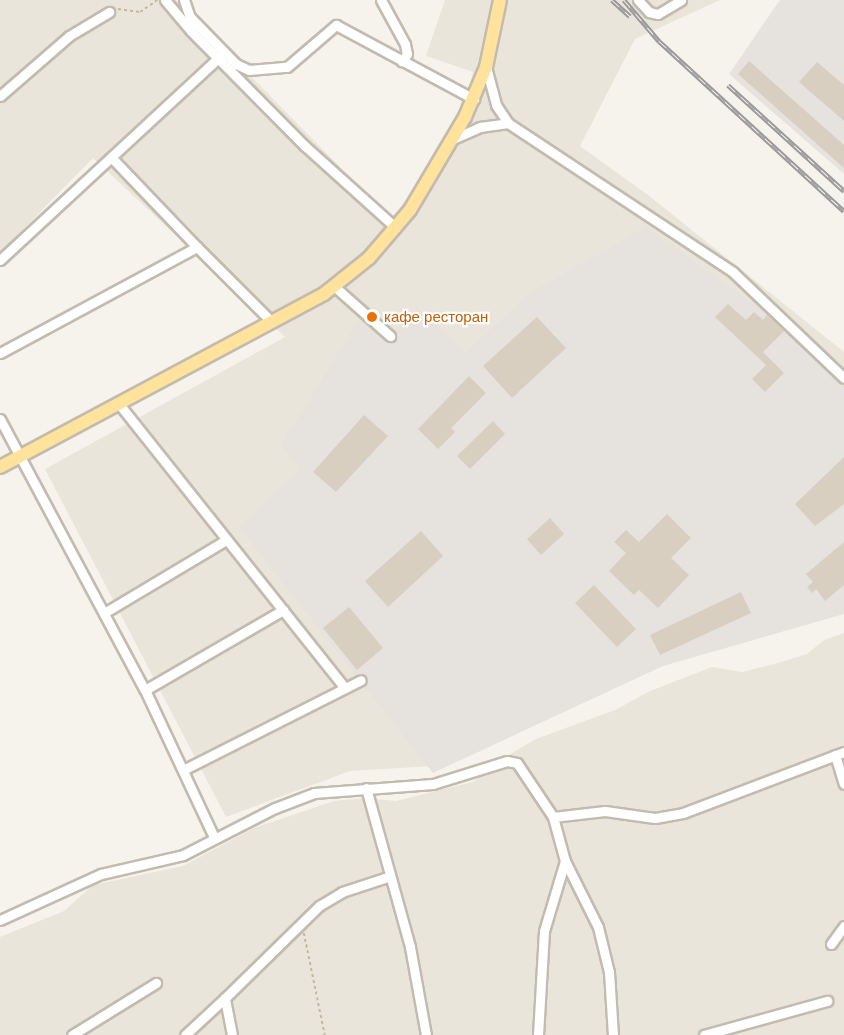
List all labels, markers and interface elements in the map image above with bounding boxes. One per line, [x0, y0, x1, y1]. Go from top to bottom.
place label: кафе ресторан [384, 308, 488, 326]
marker: кафе ресторан [365, 310, 379, 324]

